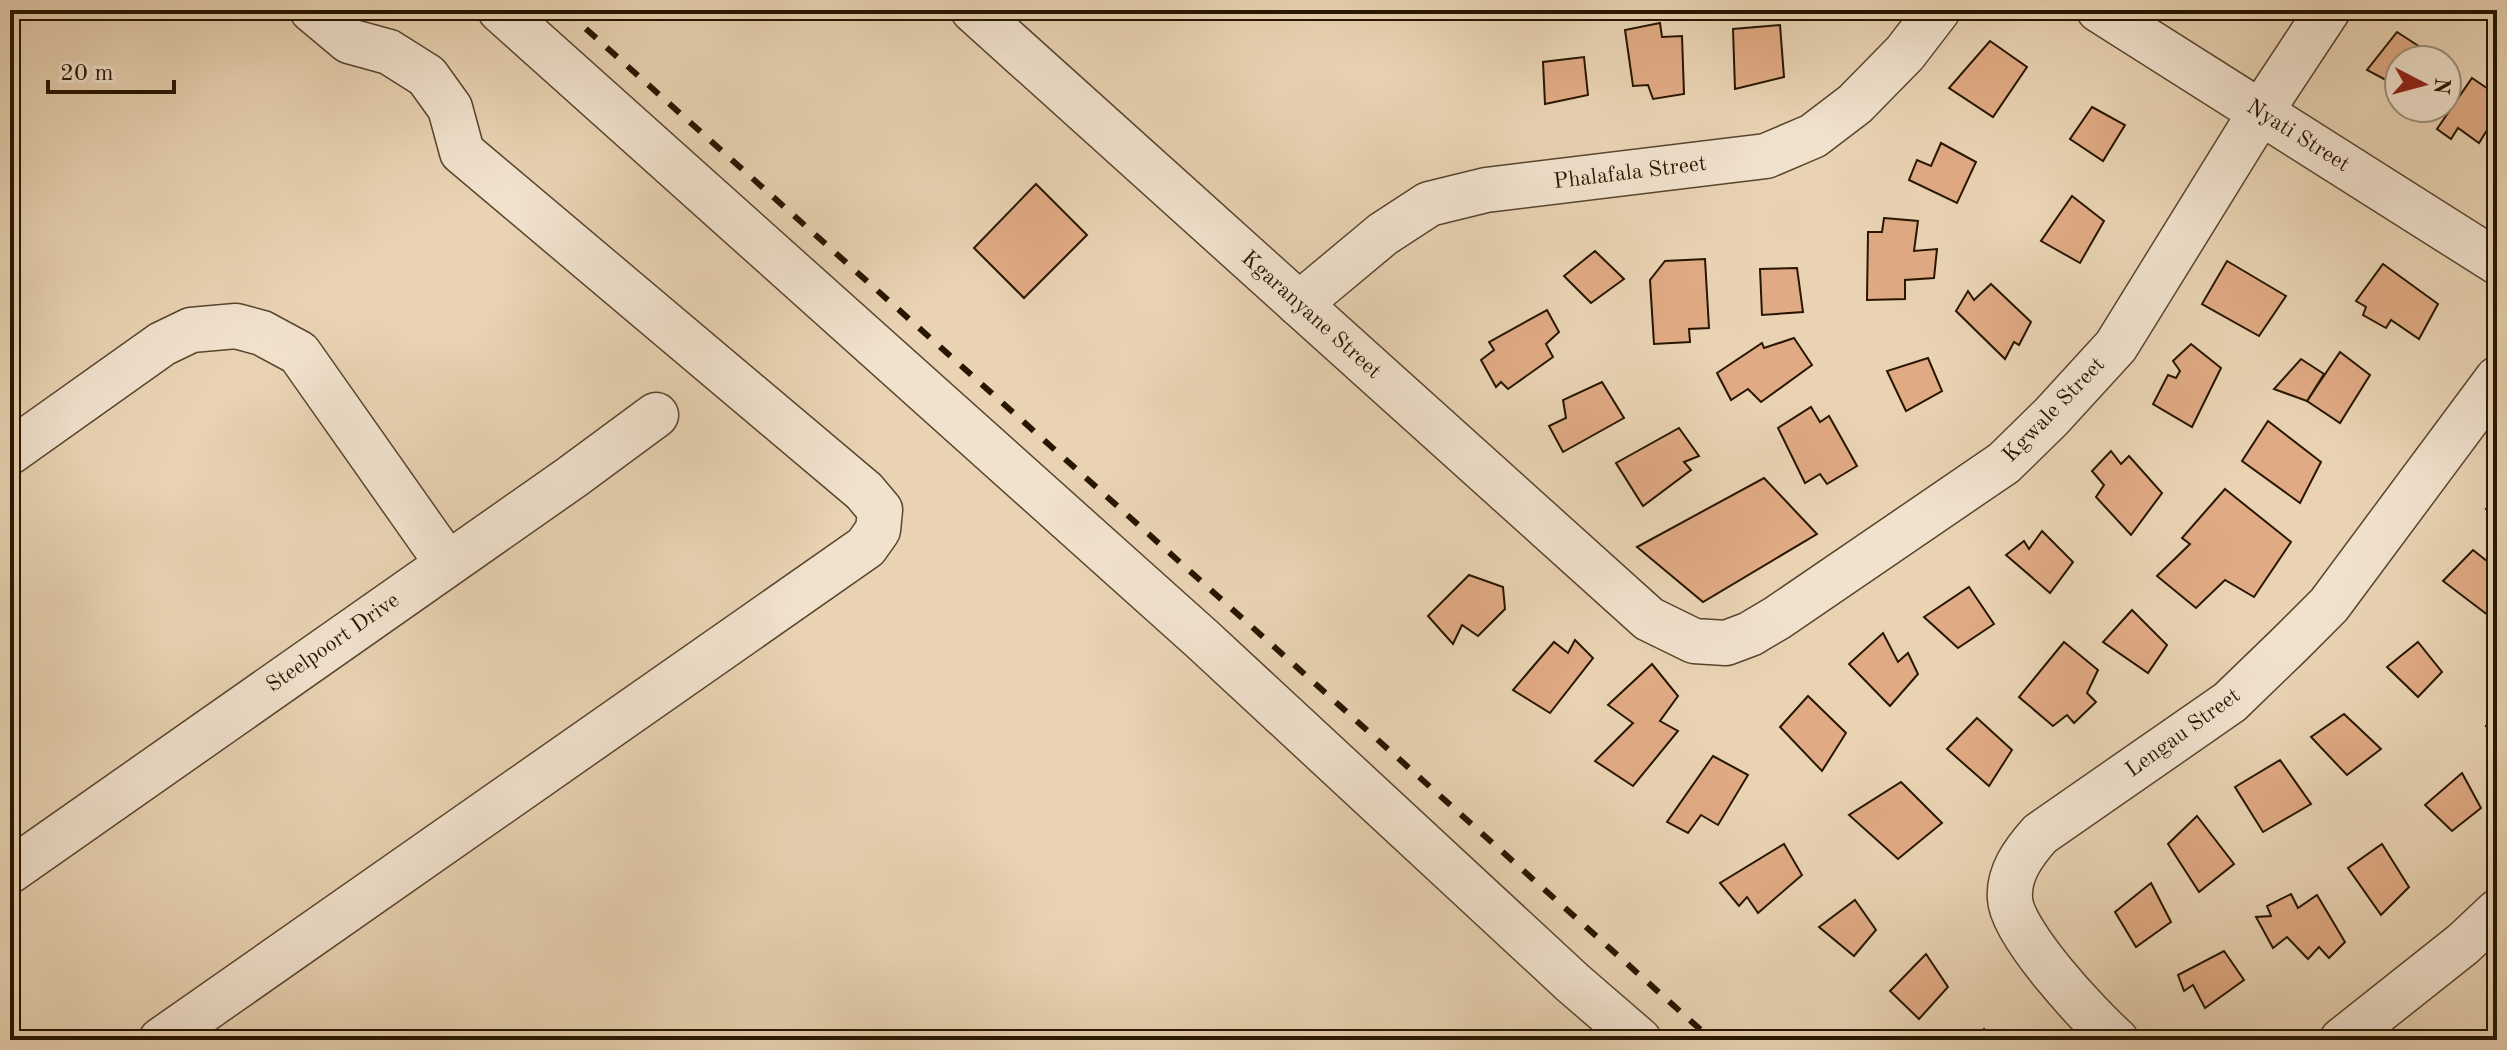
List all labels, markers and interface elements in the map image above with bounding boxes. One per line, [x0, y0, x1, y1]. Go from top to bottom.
scale bar [48, 44, 174, 94]
north arrow [2383, 44, 2463, 124]
text: 20 m [60, 62, 114, 86]
text: N [2429, 76, 2453, 96]
street label: Nyati Street [2243, 96, 2353, 176]
street label: Phalafala Street [1552, 153, 1708, 193]
street label: Kgaranyane Street [1237, 247, 1385, 383]
street label: Kgwale Street [1999, 353, 2109, 467]
street label: Steelpoort Drive [263, 589, 403, 697]
street label: Lengau Street [2122, 684, 2244, 782]

